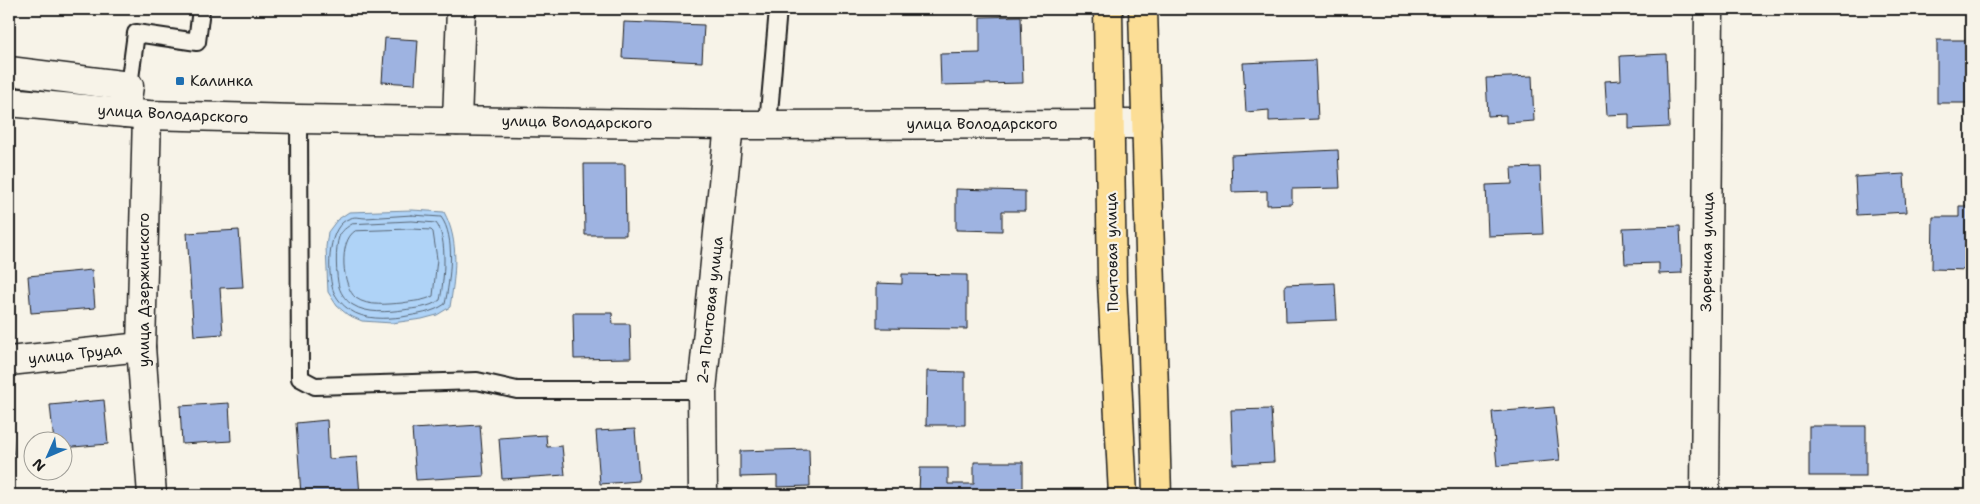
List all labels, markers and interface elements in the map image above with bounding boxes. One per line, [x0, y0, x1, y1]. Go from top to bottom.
place label: Калинка [190, 71, 253, 91]
marker: Калинка [174, 75, 186, 87]
street label: улица Володарского [97, 100, 249, 128]
street label: улица Володарского [501, 111, 653, 133]
street label: улица Володарского [907, 114, 1058, 134]
street label: Заречная улица [1696, 191, 1718, 312]
street label: Почтовая улица [1101, 192, 1123, 312]
street label: улица Дзержинского [134, 213, 154, 367]
street label: 2-я Почтовая улица [692, 235, 728, 385]
street label: улица Труда [27, 339, 123, 369]
north arrow [22, 432, 72, 482]
text: N [29, 455, 49, 475]

